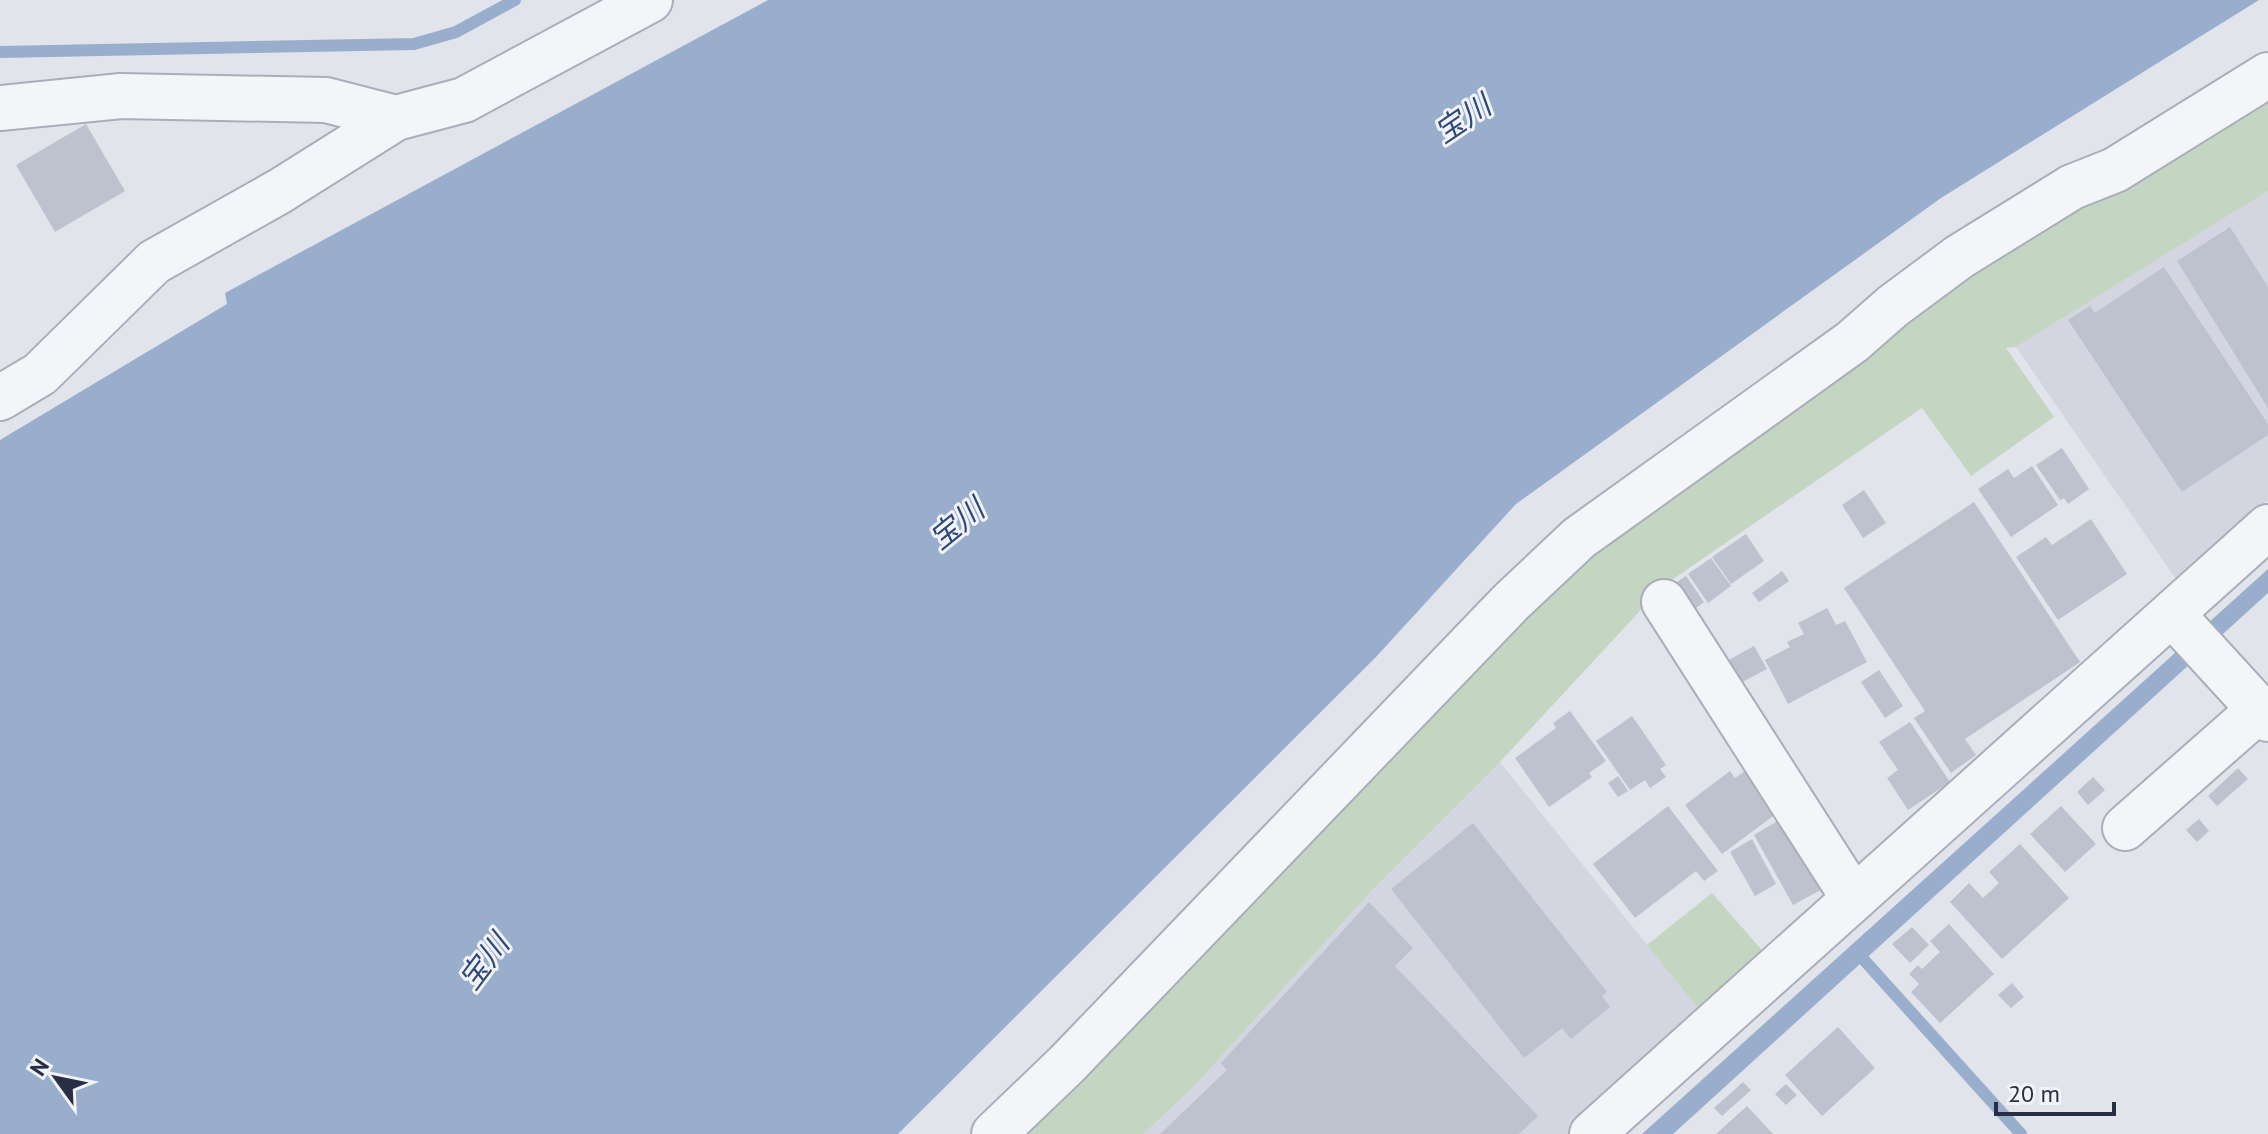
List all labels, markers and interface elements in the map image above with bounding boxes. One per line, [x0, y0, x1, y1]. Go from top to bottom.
water label: 宝川 [1426, 83, 1500, 151]
water label: 宝川 [920, 487, 994, 557]
water label: 宝川 [449, 923, 518, 997]
north arrow [16, 1038, 96, 1118]
text: N [24, 1053, 55, 1081]
scale bar [1996, 1066, 2114, 1116]
text: 20 m [2008, 1078, 2060, 1109]

